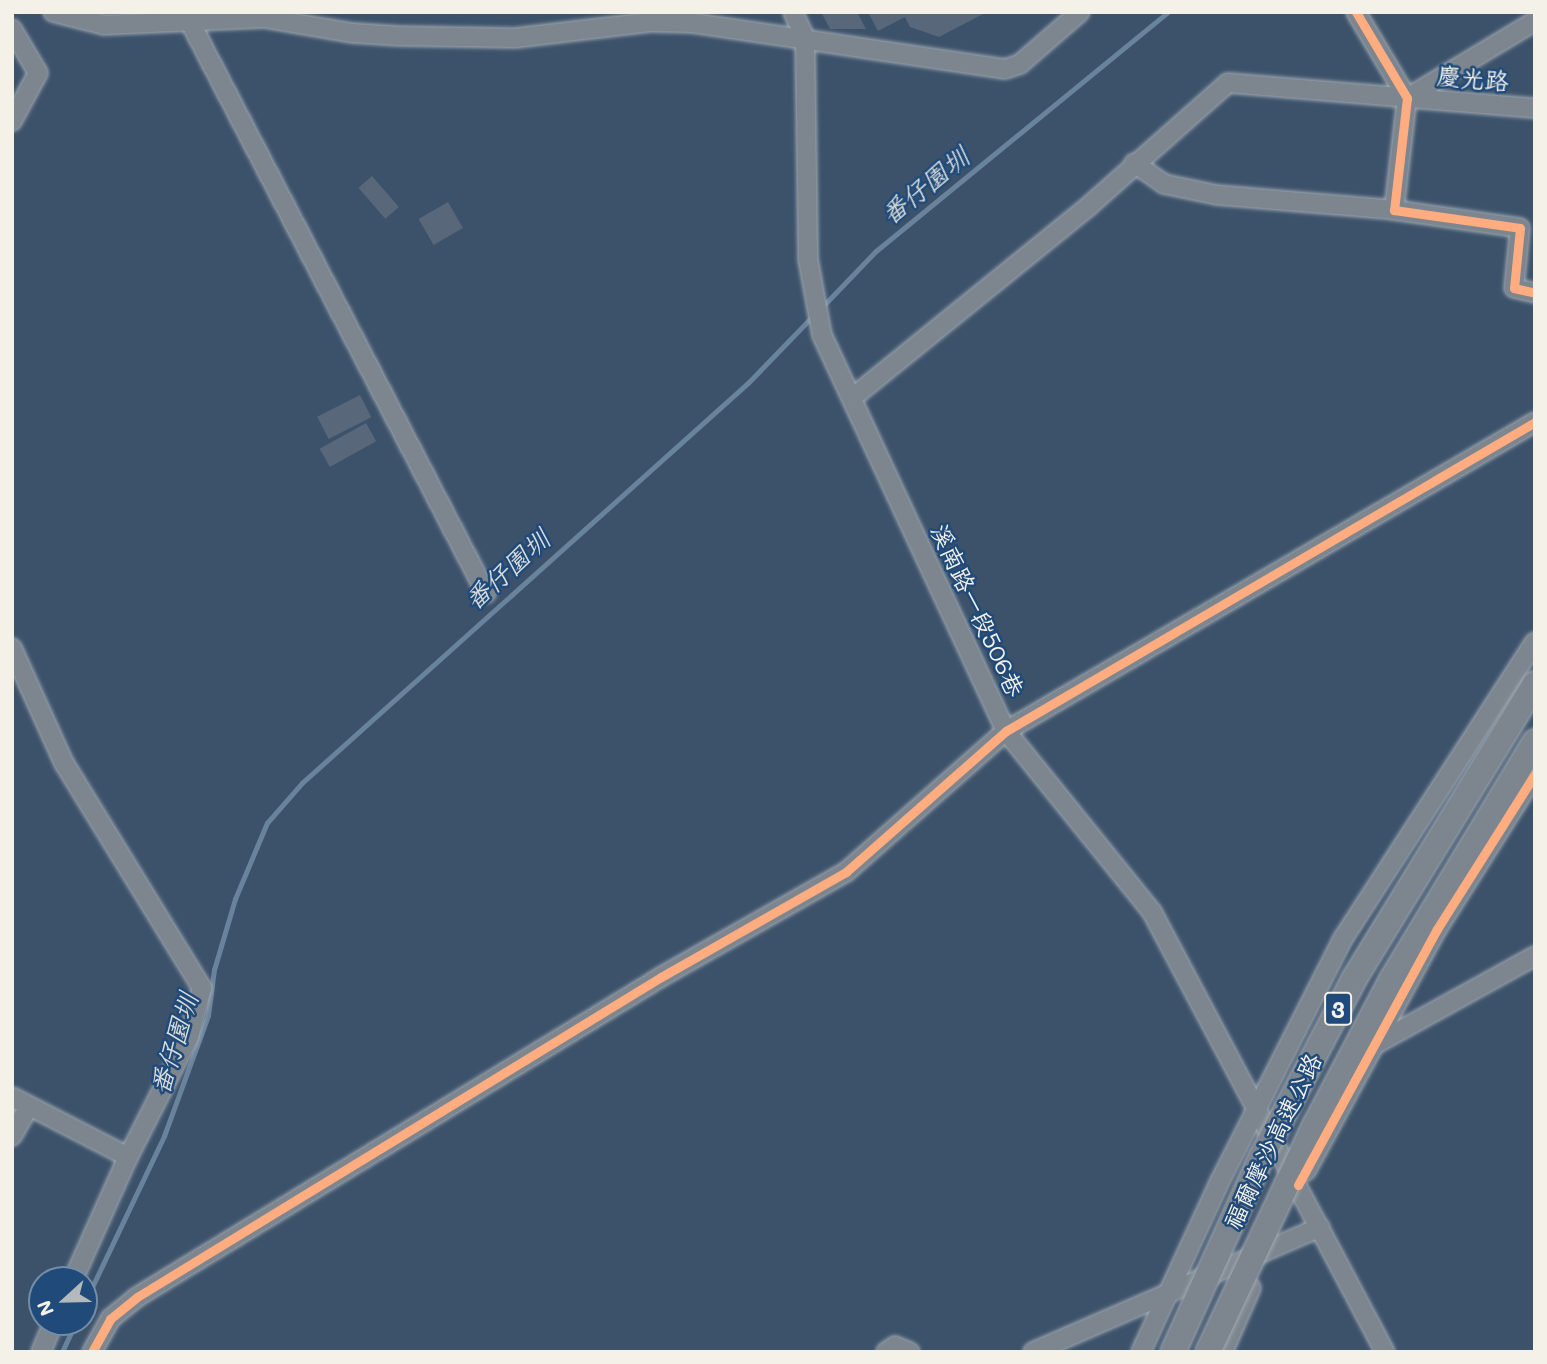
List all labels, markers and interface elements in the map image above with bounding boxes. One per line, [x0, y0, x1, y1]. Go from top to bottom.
street label: 慶光路 [1436, 61, 1510, 95]
water label: 番仔園圳 [875, 141, 975, 231]
street label: 溪南路一段506巷 [925, 519, 1031, 701]
water label: 番仔園圳 [458, 524, 556, 616]
water label: 番仔園圳 [144, 990, 204, 1098]
road number: 3 [1324, 990, 1352, 1028]
street label: 福爾摩沙高速公路 [1217, 1048, 1327, 1234]
north arrow [28, 1266, 98, 1336]
text: N [31, 1297, 59, 1320]

